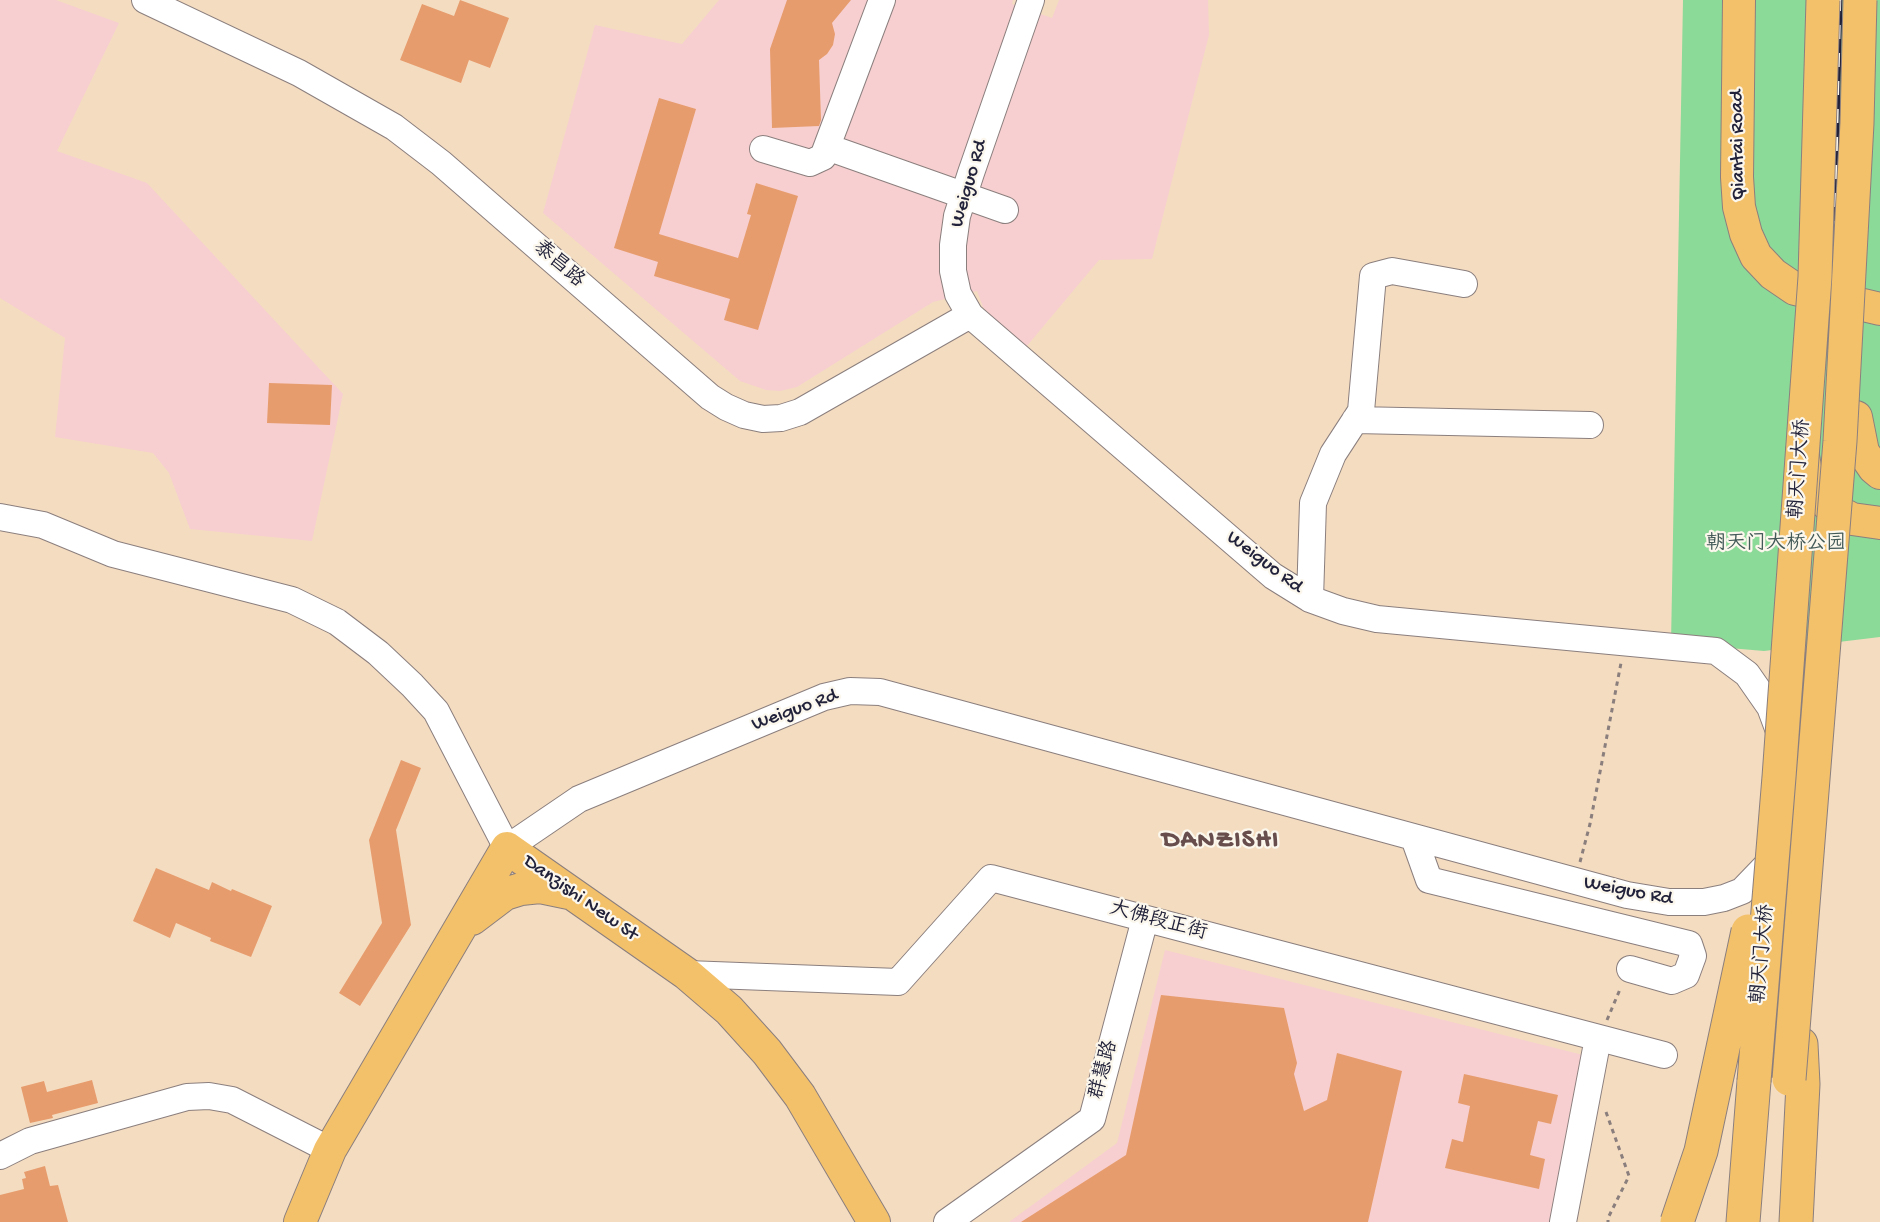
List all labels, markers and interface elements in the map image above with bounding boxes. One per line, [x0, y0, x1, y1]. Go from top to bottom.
street label: Qiantai Road [1726, 90, 1752, 200]
street label: Weiguo Rd [946, 138, 994, 230]
street label: 泰昌路 [527, 236, 589, 294]
street label: 朝天门大桥 [1786, 418, 1816, 520]
street label: Weiguo Rd [1221, 526, 1307, 600]
park label: 朝天门大桥公园 [1706, 533, 1846, 557]
street label: Weiguo Rd [749, 684, 841, 738]
district label: DANZISHI [1162, 826, 1280, 858]
street label: Danzishi New St [518, 850, 642, 948]
street label: Weiguo Rd [1582, 872, 1674, 912]
street label: 大佛段正街 [1107, 897, 1209, 947]
street label: 朝天门大桥 [1748, 903, 1780, 1005]
street label: 群慧路 [1086, 1038, 1124, 1102]

